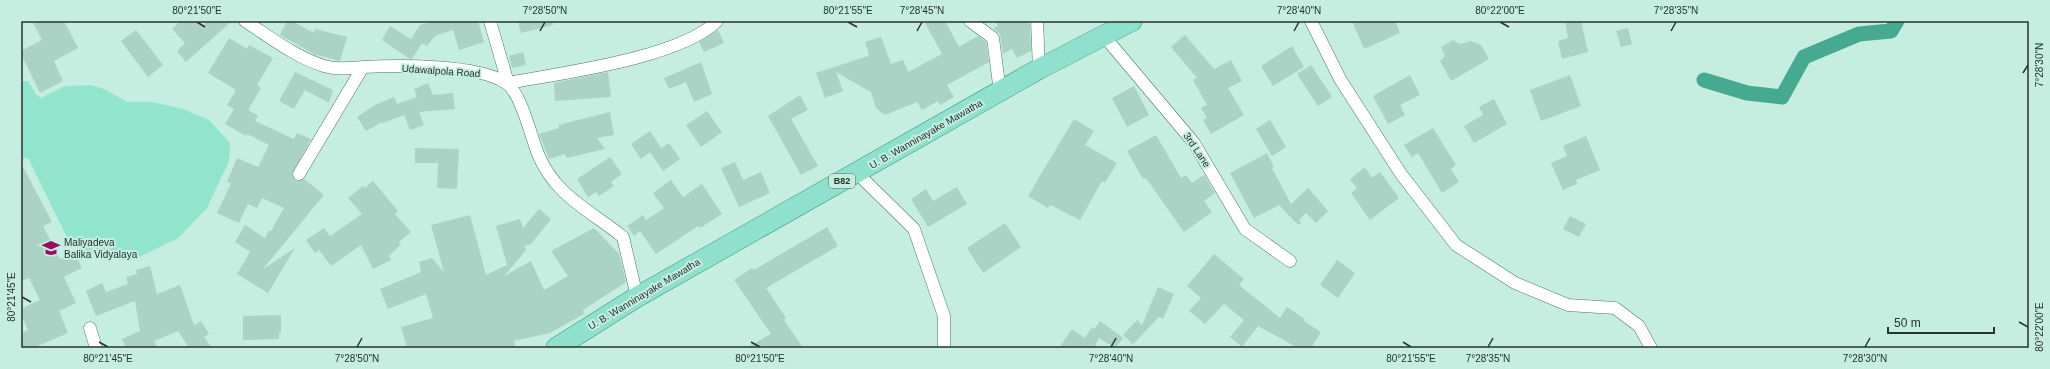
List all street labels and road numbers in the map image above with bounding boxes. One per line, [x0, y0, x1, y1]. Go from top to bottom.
street label: Udawalpola Road [401, 63, 481, 79]
street label: U. B. Wanninayake Mawatha [868, 97, 985, 171]
street label: 3rd Lane [1181, 131, 1213, 170]
road number: B82 [829, 174, 855, 188]
street label: U. B. Wanninayake Mawatha [586, 256, 702, 332]

